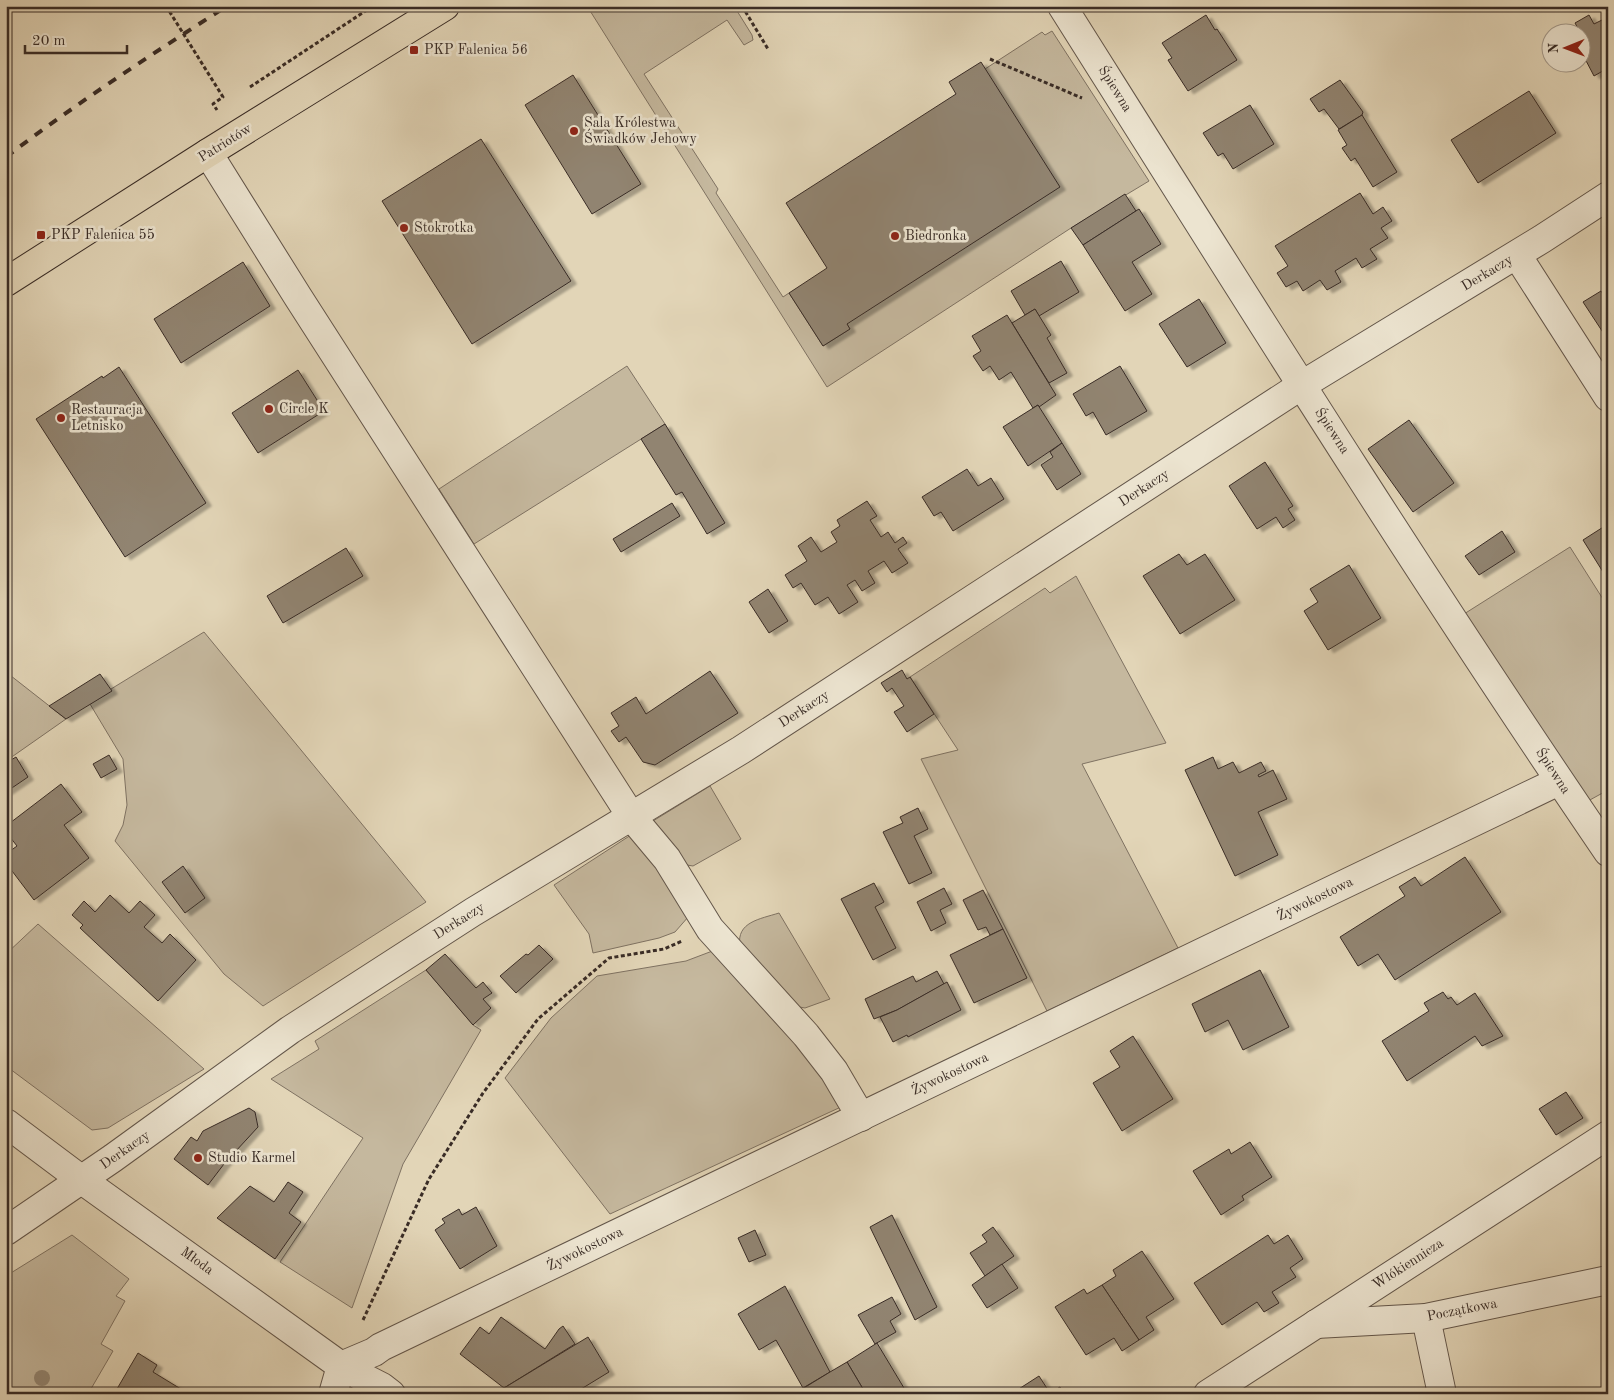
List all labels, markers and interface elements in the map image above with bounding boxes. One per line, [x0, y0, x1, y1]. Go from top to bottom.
scale bar [25, 22, 128, 54]
north arrow [1542, 22, 1592, 72]
text: 20 m [32, 34, 66, 49]
text: N [1547, 42, 1561, 54]
place label: PKP Falenica 56 [424, 43, 528, 57]
marker: PKP Falenica 56 [408, 44, 420, 56]
street label: Śpiewna [1095, 61, 1138, 115]
place label: Sala Królestwa Świadków Jehowy [584, 116, 698, 146]
street label: Patriotów [196, 121, 254, 165]
marker: Sala Królestwa Świadków Jehowy [568, 125, 580, 137]
place label: Stokrotka [414, 221, 474, 235]
marker: Stokrotka [398, 222, 410, 234]
place label: PKP Falenica 55 [51, 228, 155, 242]
marker: PKP Falenica 55 [35, 229, 47, 241]
place label: Biedronka [905, 229, 967, 243]
marker: Biedronka [889, 230, 901, 242]
street label: Derkaczy [1459, 252, 1516, 294]
place label: Circle K [279, 402, 329, 416]
place label: Restauracja Letnisko [71, 403, 143, 433]
marker: Circle K [263, 403, 275, 415]
street label: Śpiewna [1312, 403, 1355, 456]
marker: Restauracja Letnisko [55, 412, 67, 424]
street label: Derkaczy [1116, 466, 1172, 509]
street label: Derkaczy [776, 687, 832, 730]
street label: Śpiewna [1533, 743, 1576, 796]
street label: Żywokostowa [1273, 872, 1355, 923]
street label: Derkaczy [431, 900, 487, 942]
street label: Żywokostowa [908, 1047, 991, 1098]
street label: Derkaczy [98, 1128, 153, 1172]
place label: Studio Karmel [208, 1151, 296, 1165]
marker: Studio Karmel [192, 1152, 204, 1164]
street label: Żywokostowa [543, 1222, 625, 1273]
street label: Włókiennicza [1370, 1236, 1446, 1292]
street label: Młoda [178, 1245, 216, 1278]
street label: Początkowa [1426, 1296, 1498, 1324]

